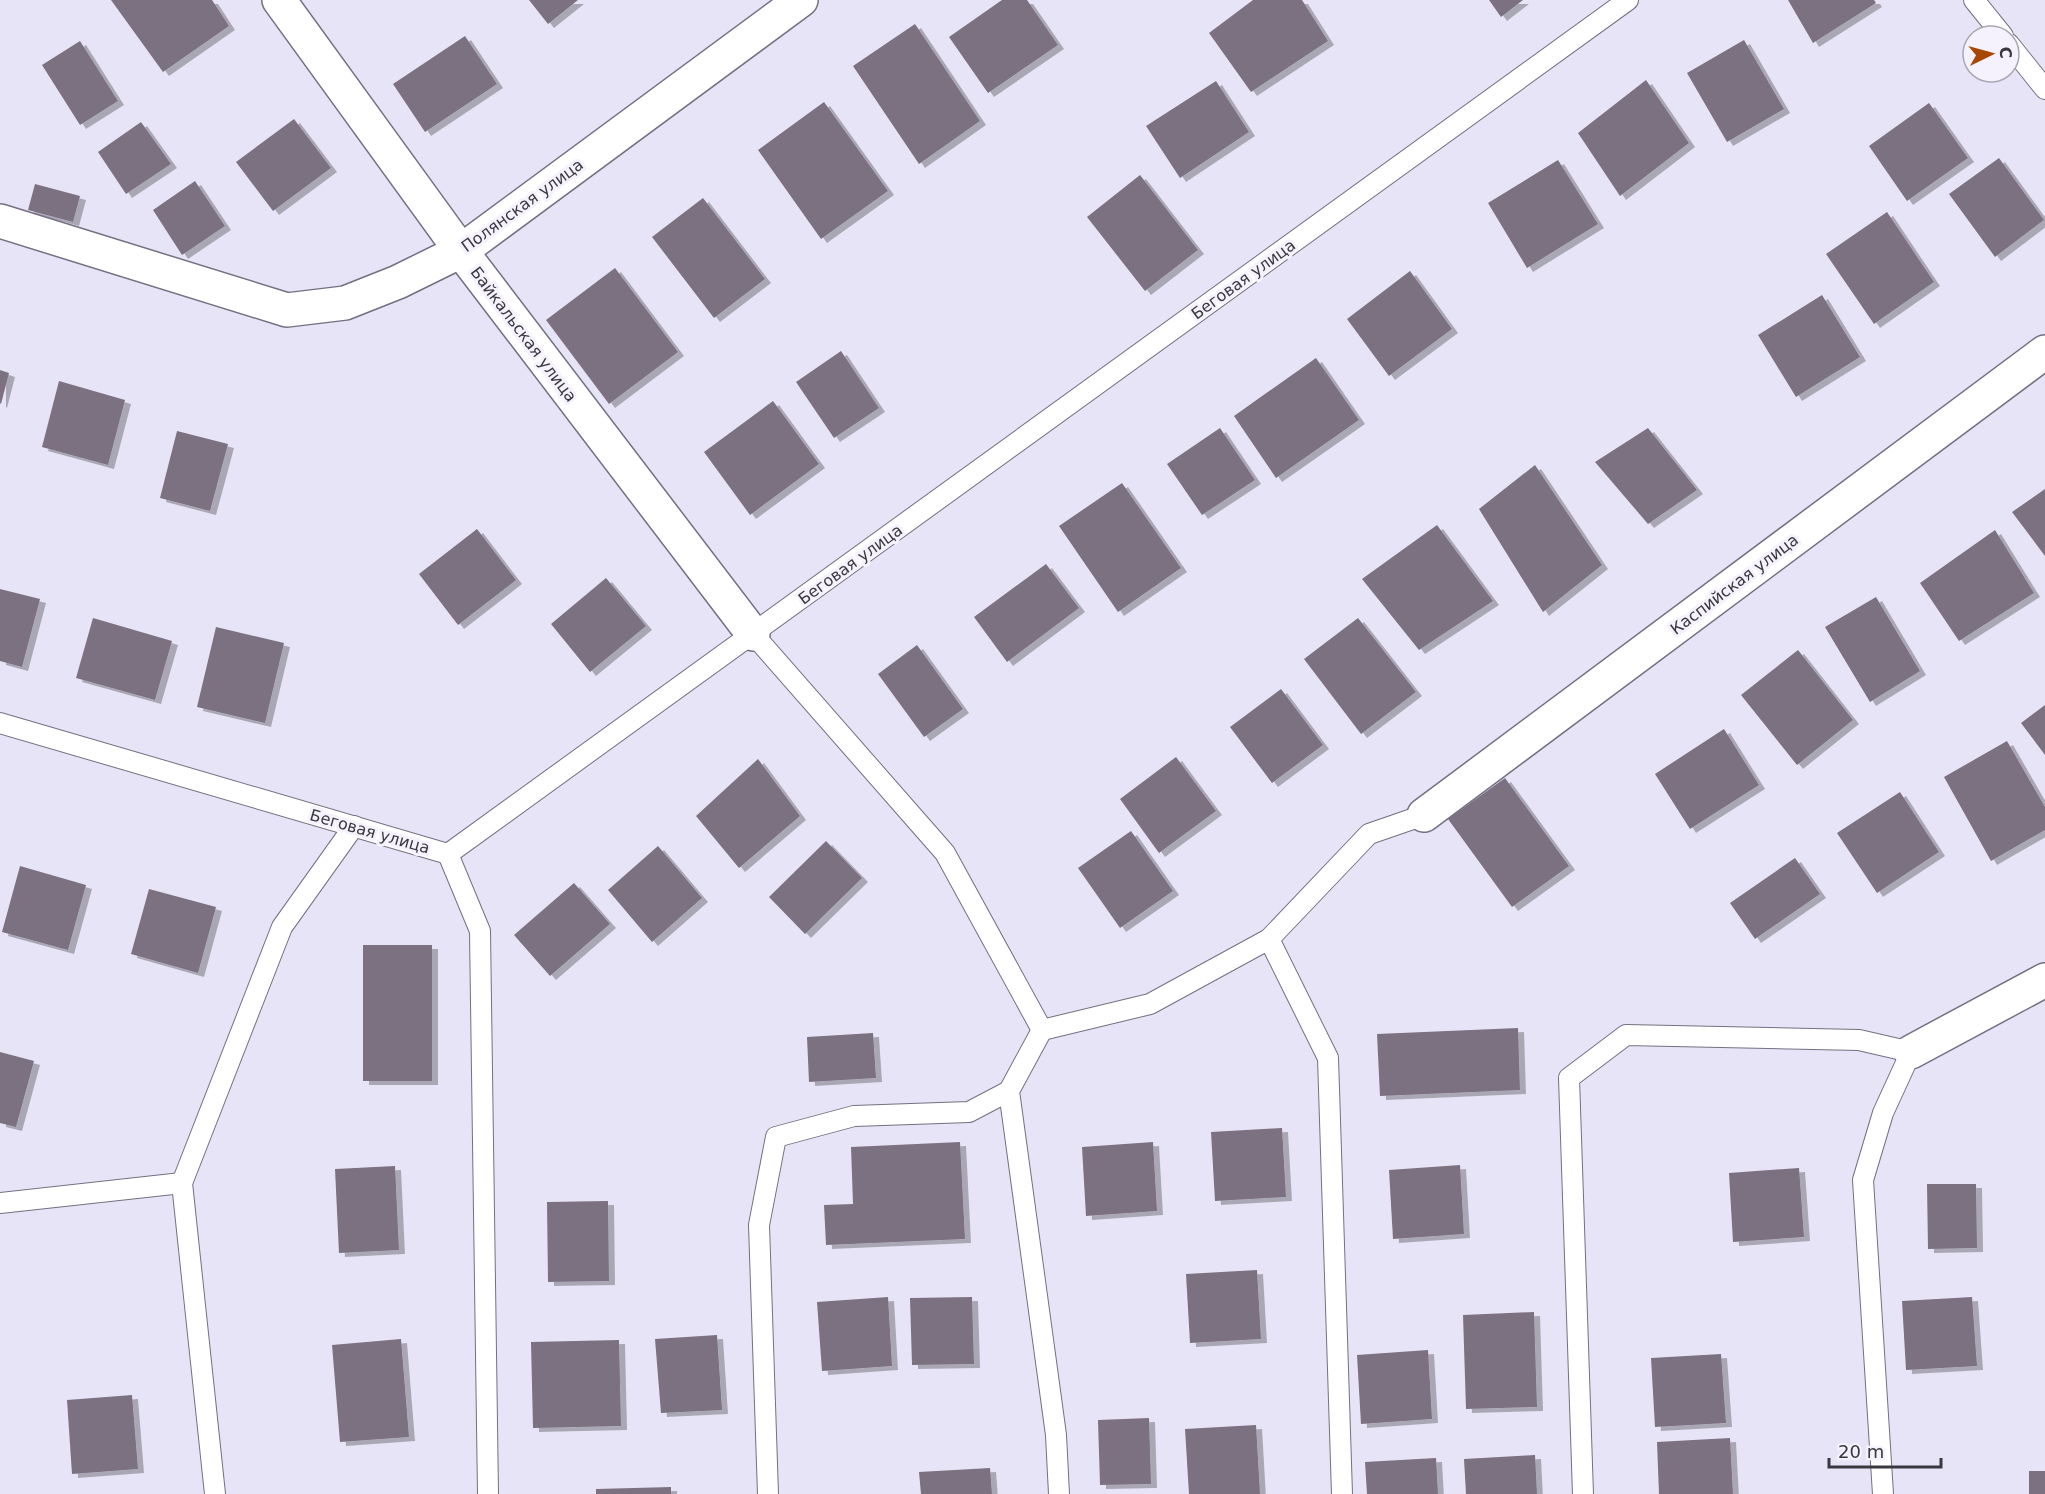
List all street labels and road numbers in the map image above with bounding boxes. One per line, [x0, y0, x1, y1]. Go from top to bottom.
street label: Полянская улица [458, 155, 587, 256]
street label: Беговая улица [1188, 235, 1299, 323]
street label: Байкальская улица [467, 263, 581, 406]
street label: Беговая улица [795, 520, 906, 608]
street label: Каспийская улица [1667, 530, 1802, 639]
street label: Беговая улица [308, 805, 432, 858]

